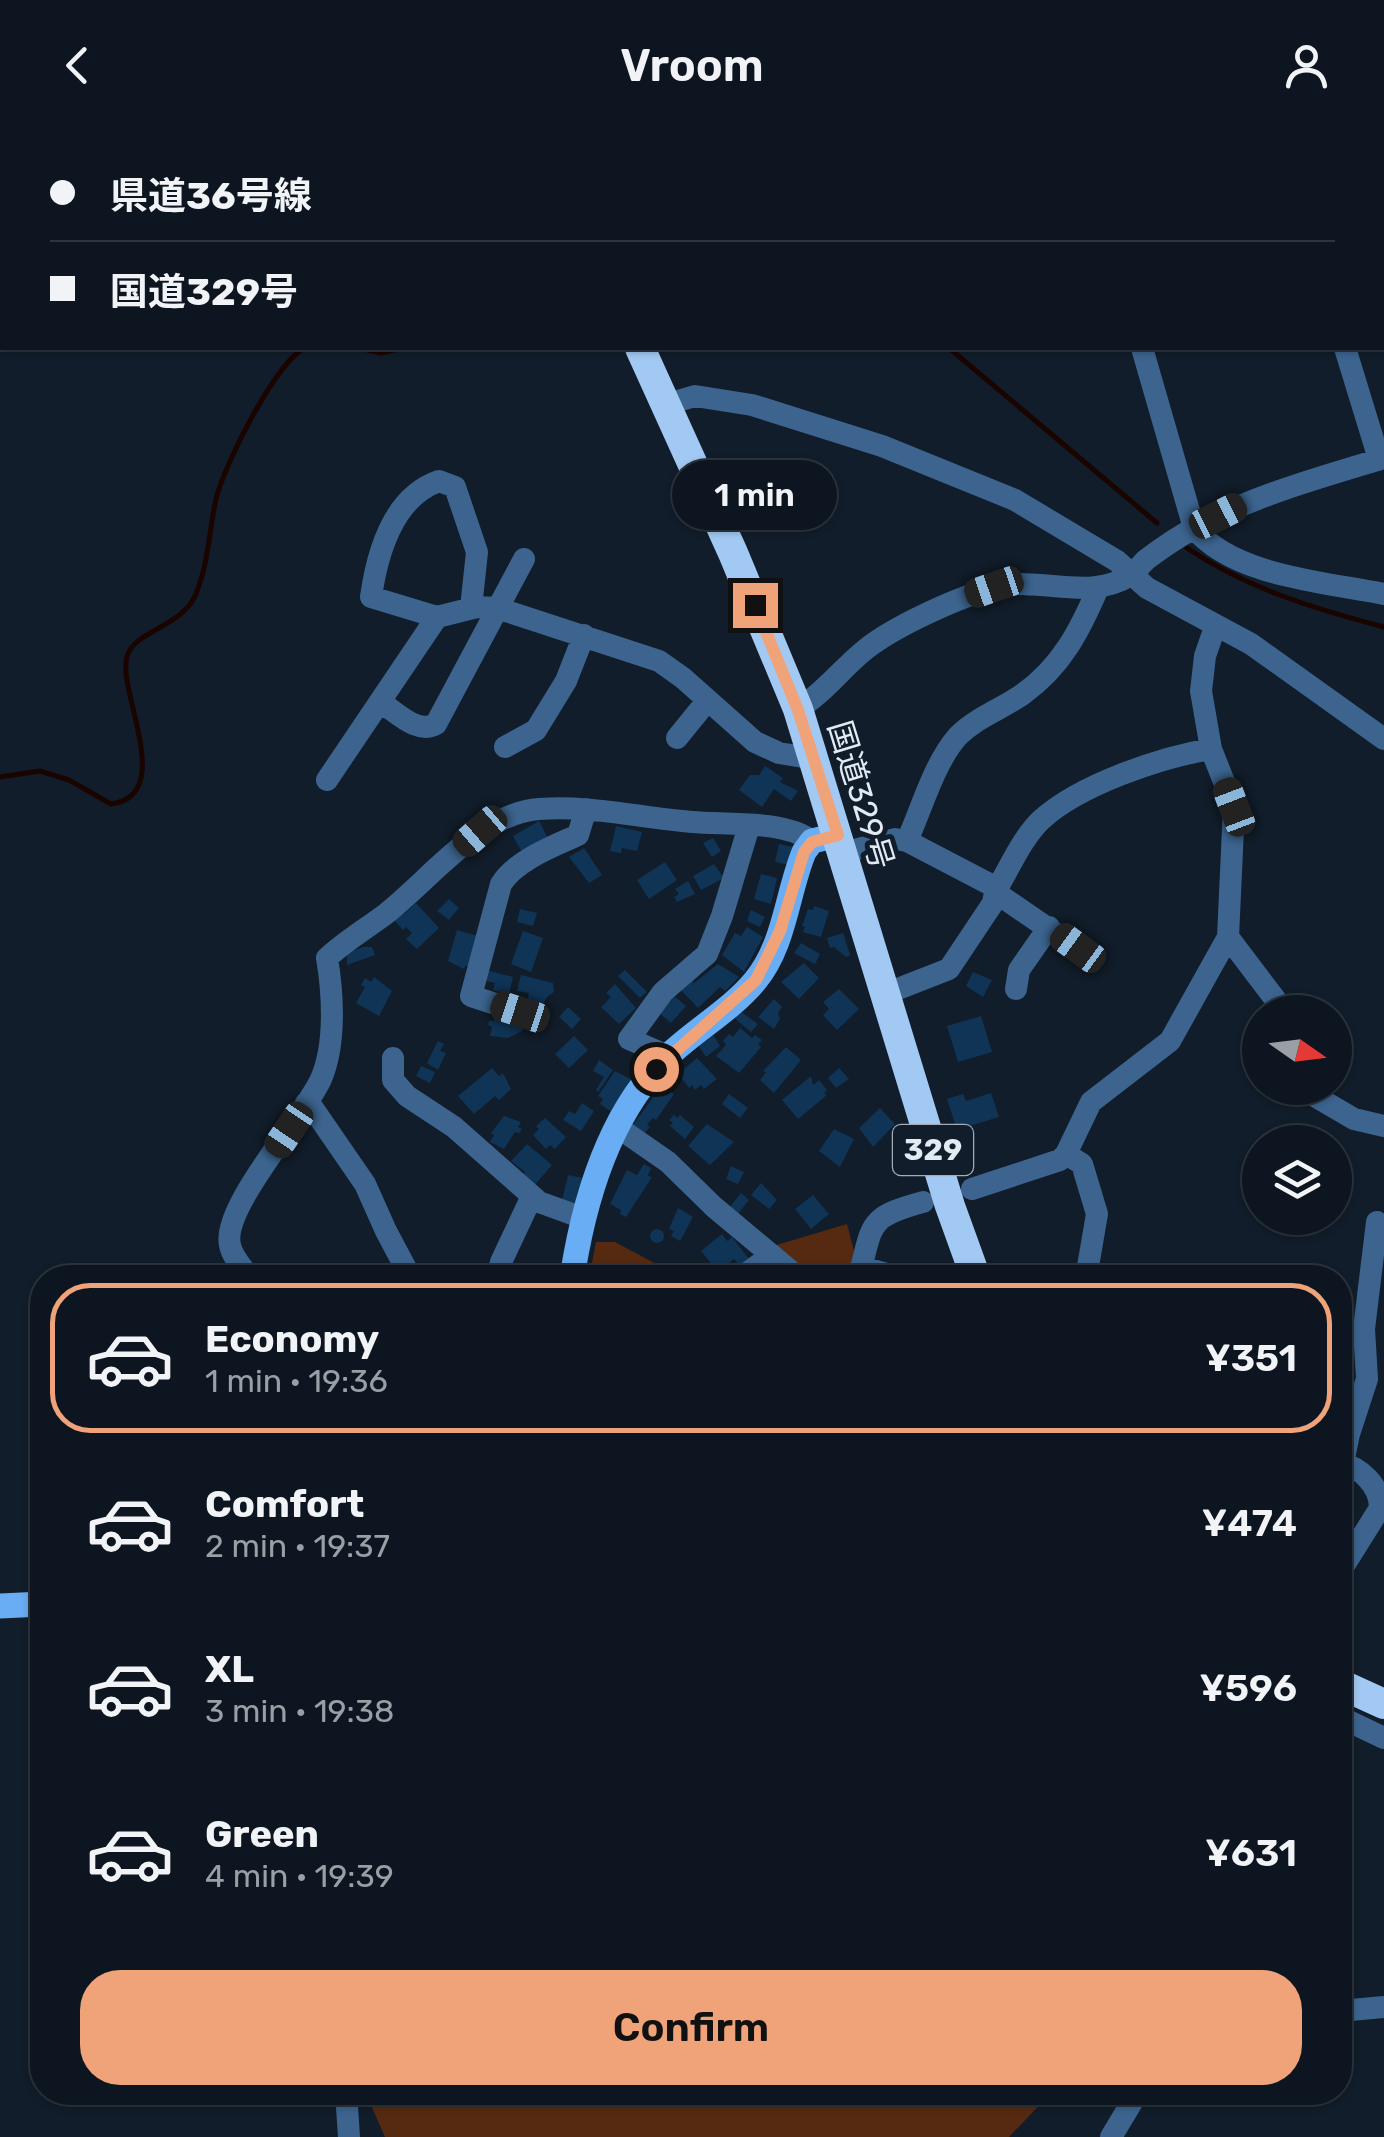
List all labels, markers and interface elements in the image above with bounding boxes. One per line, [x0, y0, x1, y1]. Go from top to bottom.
icon: back [50, 38, 105, 93]
icon: person [1279, 38, 1334, 93]
text: Vroom [620, 39, 764, 92]
text: 県道36号線 [110, 173, 312, 219]
text: 国道329号 [110, 269, 298, 315]
callout: 1 min [672, 460, 838, 530]
text: 1 min [714, 476, 795, 514]
car [1184, 489, 1252, 543]
car [961, 563, 1027, 611]
route end [733, 583, 778, 628]
street label: 国道329号 [820, 716, 902, 874]
car [1209, 774, 1259, 840]
car [448, 800, 512, 862]
car [1045, 918, 1111, 978]
car [487, 988, 553, 1036]
north arrow [1242, 995, 1352, 1105]
map controls [1242, 995, 1352, 1235]
route start [634, 1047, 679, 1092]
car [260, 1097, 318, 1163]
road number: 329 [893, 1125, 973, 1175]
button: layers [1242, 1125, 1352, 1235]
icon: car [85, 1313, 175, 1403]
text: Economy [205, 1316, 379, 1362]
text: ¥351 [1205, 1335, 1297, 1381]
text: 1 min · 19:36 [205, 1362, 388, 1400]
icon: car [85, 1478, 175, 1568]
text: Comfort [205, 1481, 364, 1527]
text: ¥474 [1202, 1500, 1297, 1546]
text: 2 min · 19:37 [205, 1527, 390, 1565]
icon: car [85, 1643, 175, 1733]
text: XL [205, 1646, 254, 1692]
text: ¥596 [1200, 1665, 1297, 1711]
text: 3 min · 19:38 [205, 1692, 394, 1730]
icon: car [85, 1808, 175, 1898]
text: Green [205, 1811, 319, 1857]
text: ¥631 [1205, 1830, 1297, 1876]
text: 4 min · 19:39 [205, 1857, 394, 1895]
button: Confirm [80, 1970, 1302, 2085]

